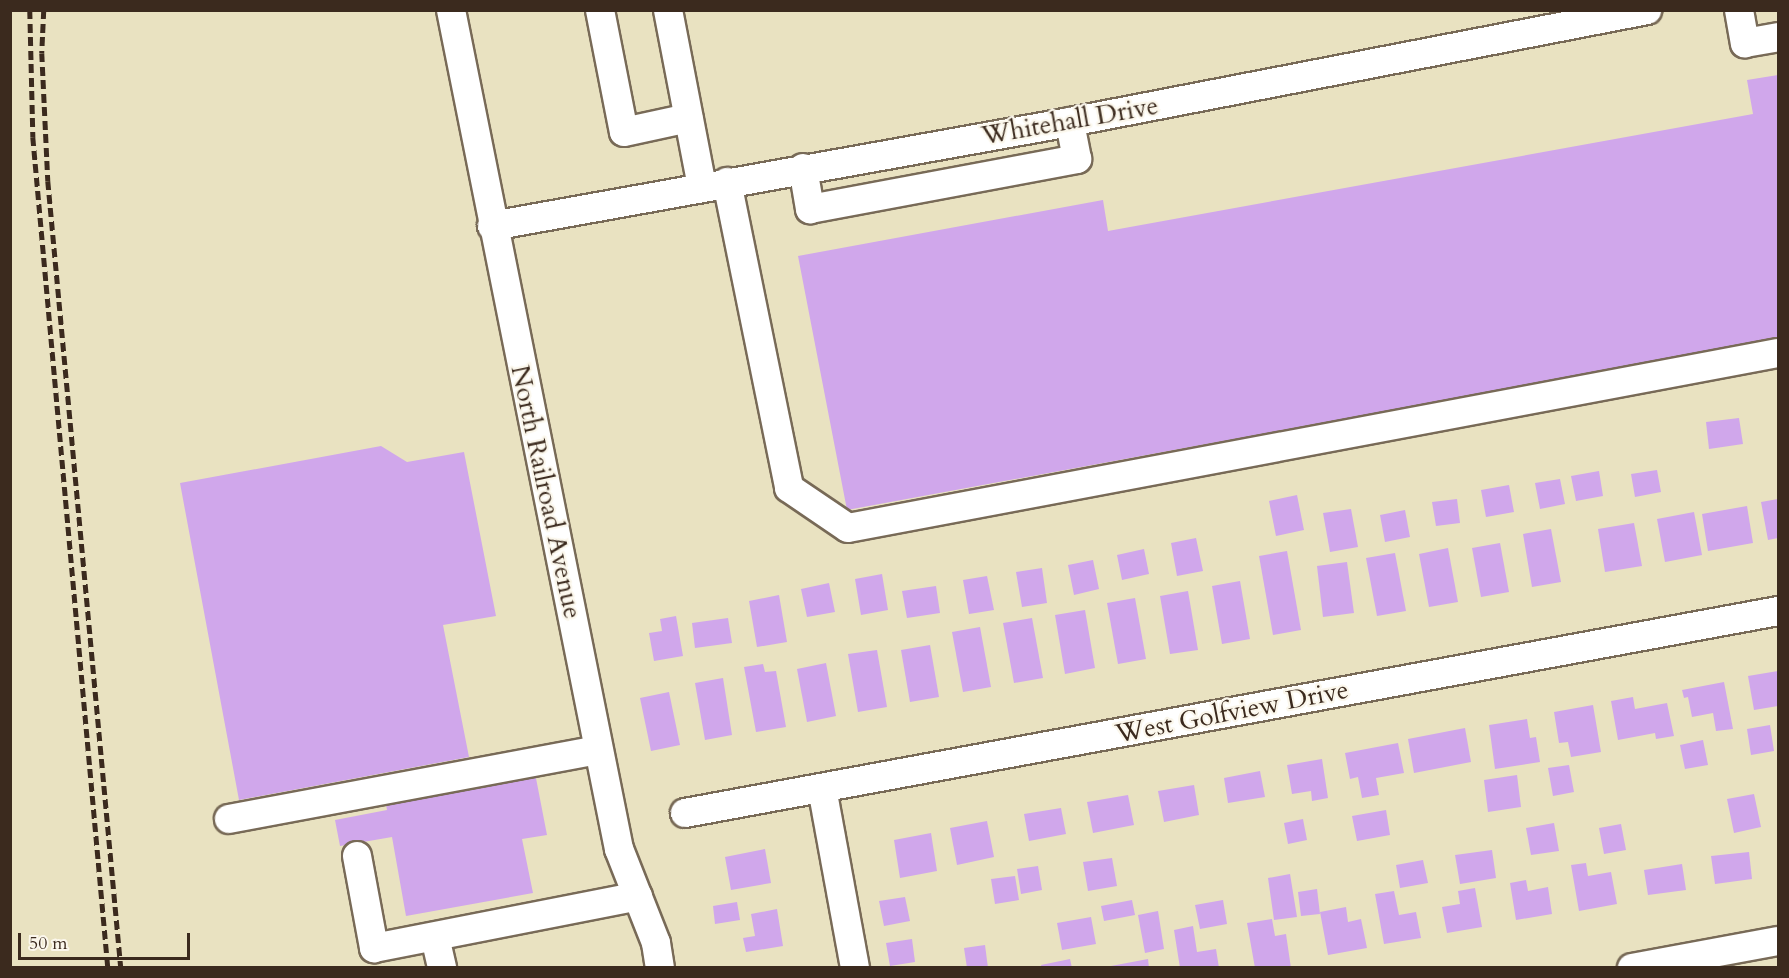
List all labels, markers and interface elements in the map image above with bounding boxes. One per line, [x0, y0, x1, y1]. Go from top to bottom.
street label: Whitehall Drive [979, 90, 1161, 152]
street label: North Railroad Avenue [504, 362, 588, 622]
street label: West Golfview Drive [1113, 674, 1351, 750]
scale bar [21, 921, 194, 959]
text: 50 m [29, 931, 68, 956]

